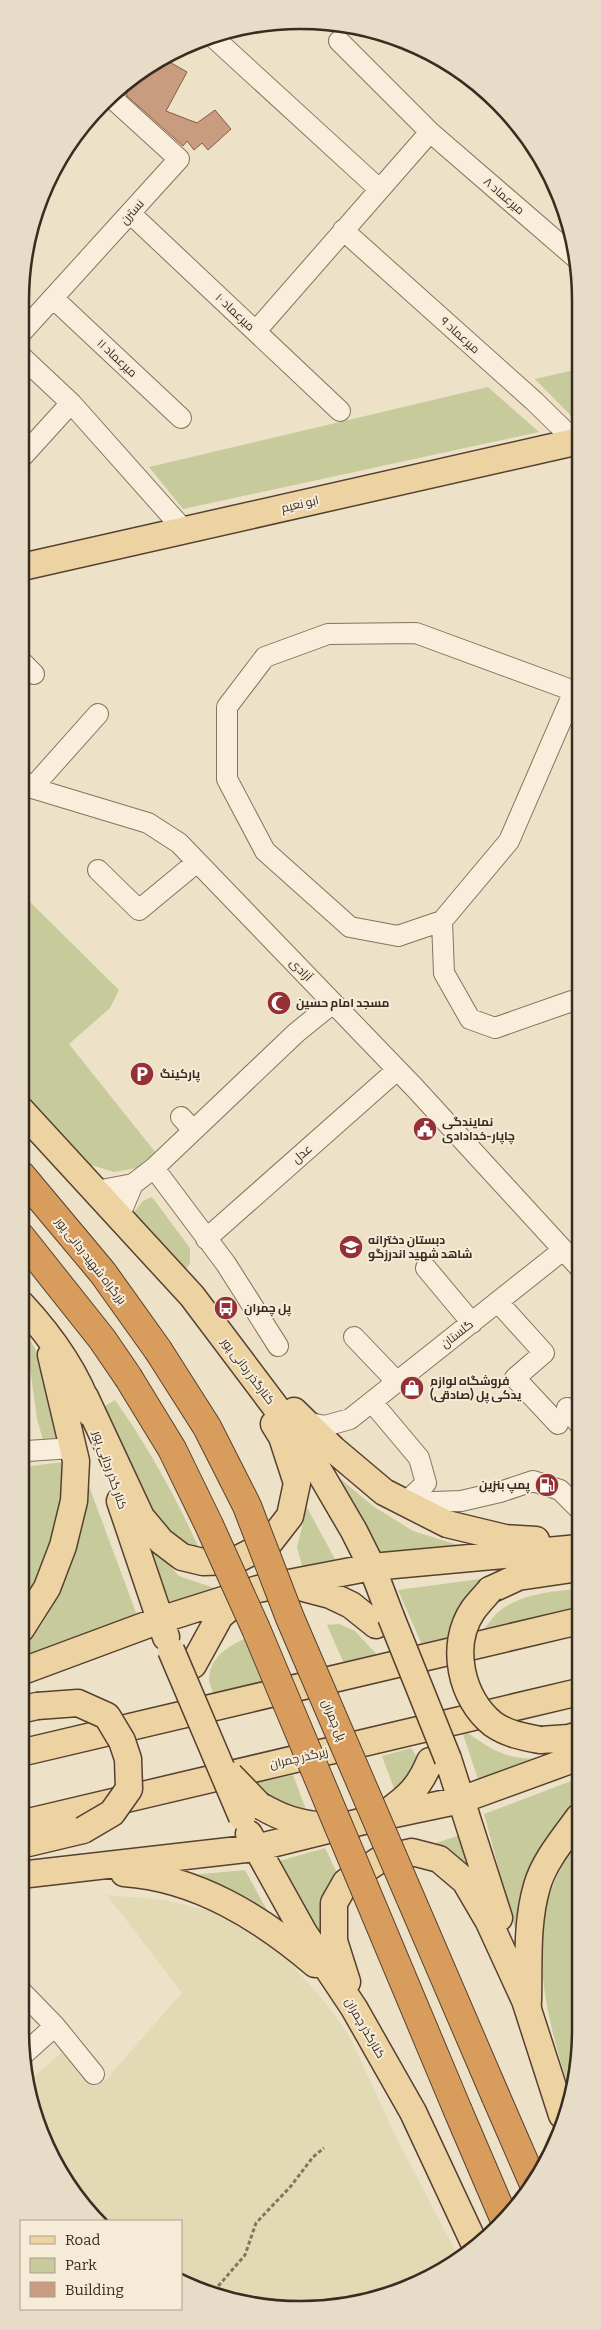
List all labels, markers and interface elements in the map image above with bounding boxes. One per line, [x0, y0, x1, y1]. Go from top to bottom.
street label: میرعماد ۸ [481, 175, 527, 217]
street label: نسترن [117, 197, 147, 227]
street label: میرعماد ۱۰ [212, 290, 258, 334]
street label: میرعماد ۹ [437, 314, 483, 356]
street label: میرعماد ۱۱ [94, 336, 140, 380]
street label: ابو نعیم [280, 493, 320, 516]
street label: آزادی [287, 956, 316, 985]
mosque icon: مسجد امام حسین [266, 990, 292, 1016]
place label: مسجد امام حسین [296, 996, 390, 1011]
parking icon: پارکینگ [129, 1061, 155, 1087]
place label: پارکینگ [160, 1067, 201, 1083]
place label: نمایندگی چاپار-خدادادی [442, 1115, 515, 1145]
public building icon: نمایندگی چاپار-خدادادی [412, 1116, 438, 1142]
street label: عدل [289, 1142, 315, 1166]
street label: بزرگراه شهید ردانی پور [51, 1214, 129, 1308]
place label: دبستان دخترانه شاهد شهید اندرزگو [368, 1233, 472, 1262]
school or university icon: دبستان دخترانه شاهد شهید اندرزگو [338, 1234, 364, 1260]
bus stop icon: پل چمران [213, 1295, 239, 1321]
place label: پل چمران [244, 1301, 292, 1317]
street label: گلستان [438, 1317, 476, 1351]
street label: کنارگذر ردانی پور [216, 1334, 278, 1408]
place label: فروشگاه لوازم یدکی پل (صادقی) [430, 1374, 522, 1404]
shop icon: فروشگاه لوازم یدکی پل (صادقی) [399, 1375, 425, 1401]
street label: کنار گذر ردانی پور [88, 1428, 130, 1512]
fuel station icon: پمپ بنزین [534, 1472, 560, 1498]
place label: پمپ بنزین [479, 1478, 531, 1494]
street label: پل چمران [317, 1697, 349, 1744]
street label: زیرگذر چمران [268, 1744, 330, 1773]
street label: کنارگذر چمران [340, 1995, 388, 2062]
legend [20, 2220, 182, 2310]
text: Road [65, 2231, 100, 2249]
text: Park [65, 2256, 97, 2274]
text: Building [65, 2281, 124, 2299]

